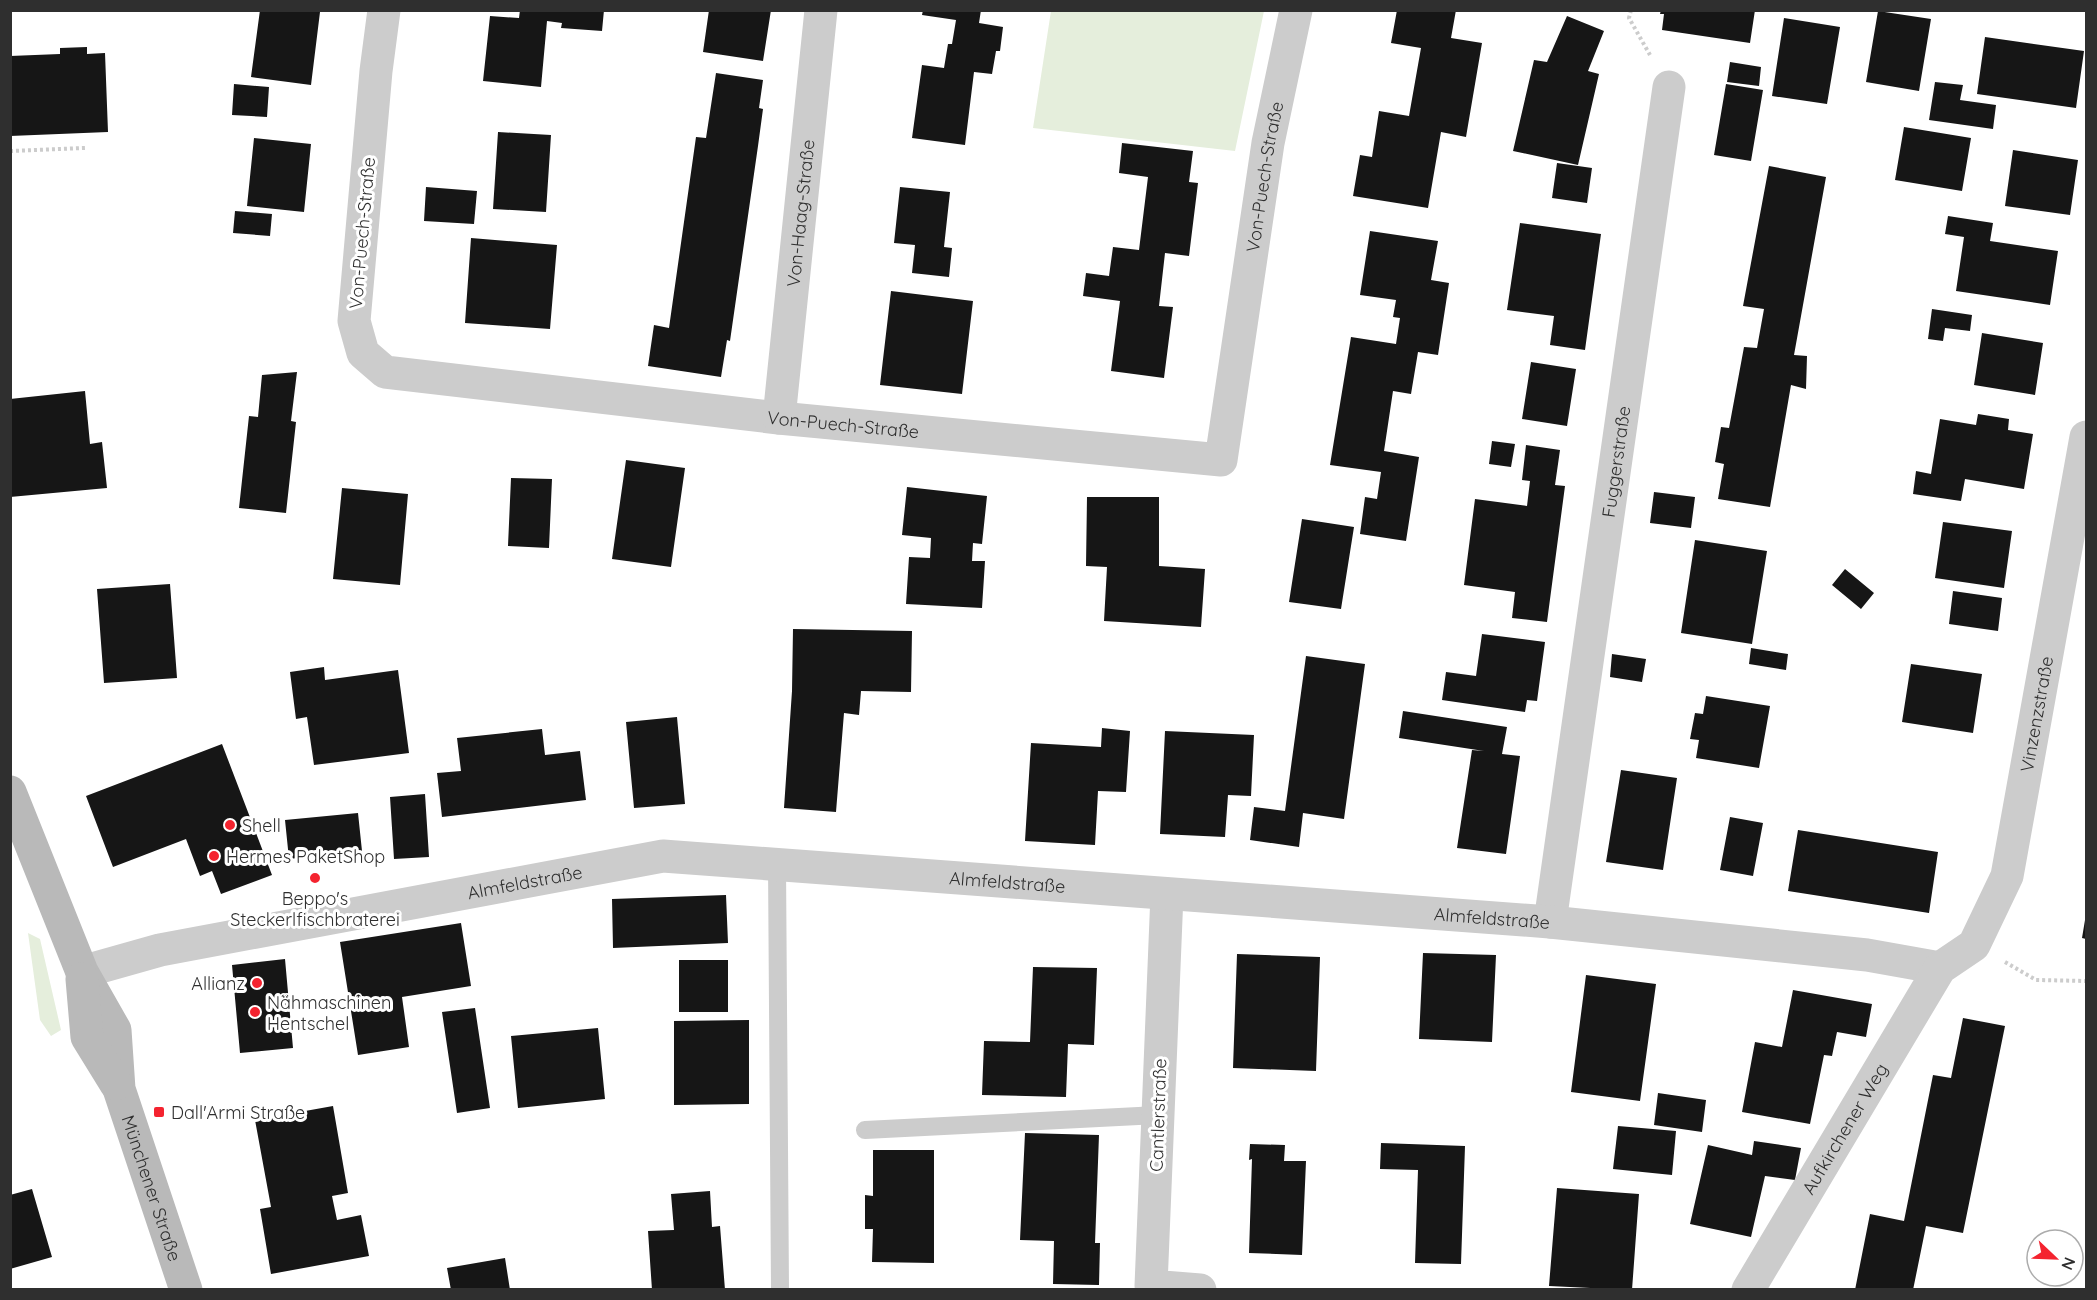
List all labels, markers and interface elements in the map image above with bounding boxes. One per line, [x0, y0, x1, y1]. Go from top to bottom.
street label: Von-Puech-Straße [1240, 99, 1288, 254]
street label: Von-Haag-Straße [781, 138, 819, 288]
street label: Von-Puech-Straße [344, 156, 380, 310]
street label: Fuggerstraße [1596, 404, 1635, 519]
street label: Von-Puech-Straße [766, 405, 920, 443]
street label: Vinzenzstraße [2014, 654, 2058, 774]
place label: Shell [242, 814, 281, 837]
marker: Shell [223, 818, 237, 832]
place label: Hermes PaketShop [226, 845, 385, 868]
marker: Hermes PaketShop [207, 849, 221, 863]
street label: Almfeldstraße [465, 860, 584, 904]
street label: Almfeldstraße [948, 866, 1066, 897]
marker: Beppo's Steckerlfischbraterei [308, 871, 322, 885]
place label: Beppo's Steckerlfischbraterei [230, 887, 400, 931]
street label: Almfeldstraße [1433, 902, 1551, 933]
place label: Allianz [191, 972, 245, 995]
marker: Allianz [250, 976, 264, 990]
place label: Nähmaschinen Hentschel [267, 991, 391, 1035]
marker: Nähmaschinen Hentschel [248, 1005, 262, 1019]
street label: Cantlerstraße [1145, 1058, 1171, 1172]
street label: Aufkirchener Weg [1796, 1059, 1892, 1198]
place label: Dall'Armi Straße [171, 1101, 305, 1124]
marker: Dall'Armi Straße [152, 1105, 166, 1119]
street label: Münchener Straße [117, 1112, 187, 1264]
north arrow [2025, 1228, 2085, 1288]
text: N [2057, 1255, 2080, 1273]

